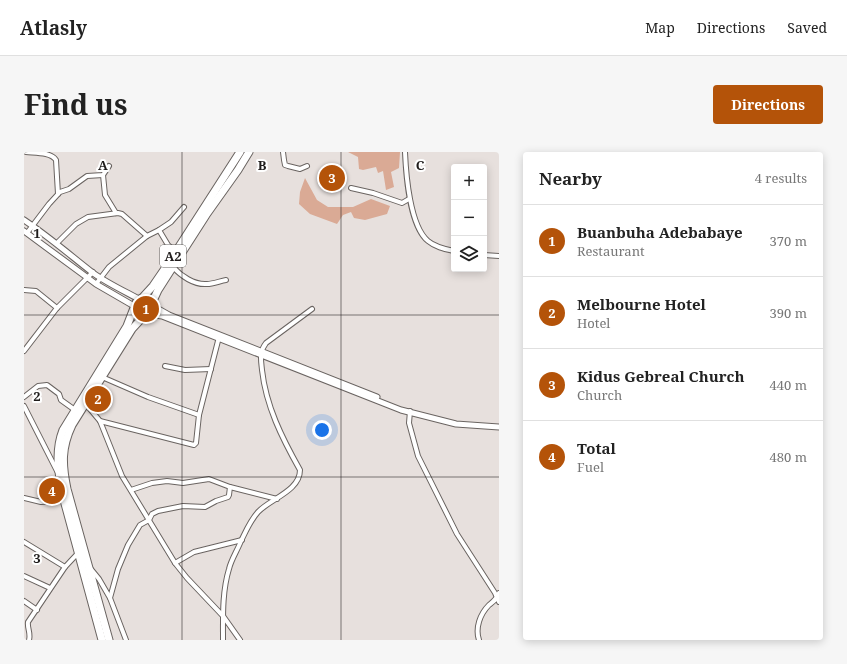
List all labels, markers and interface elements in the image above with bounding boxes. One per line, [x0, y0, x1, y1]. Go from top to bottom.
text: Atlasly [20, 15, 87, 41]
text: Map [645, 18, 675, 37]
text: Directions [697, 18, 765, 37]
text: Saved [787, 18, 827, 37]
text: Find us [24, 85, 128, 123]
button: Directions [713, 85, 823, 124]
text: A [98, 156, 108, 174]
text: B [258, 156, 267, 174]
text: C [416, 156, 425, 174]
pin: 3 [319, 163, 345, 193]
map controls [451, 164, 487, 272]
button: + [451, 164, 487, 200]
text: Nearby [539, 167, 602, 190]
text: 4 results [755, 169, 807, 187]
button: − [451, 200, 487, 236]
text: Buanbuha Adebabaye [577, 222, 742, 242]
text: 1 [33, 224, 41, 242]
text: 1 [548, 232, 556, 250]
text: 370 m [770, 232, 807, 250]
button: layers [451, 236, 487, 272]
text: Restaurant [577, 242, 645, 260]
road number: A2 [160, 245, 186, 267]
pin: 1 [133, 294, 159, 324]
text: Melbourne Hotel [577, 294, 706, 314]
text: 2 [548, 304, 556, 322]
text: 390 m [770, 304, 807, 322]
text: Hotel [577, 314, 610, 332]
text: Kidus Gebreal Church [577, 366, 744, 386]
text: 3 [548, 376, 556, 394]
text: 440 m [770, 376, 807, 394]
pin: 2 [85, 384, 111, 414]
text: Church [577, 386, 622, 404]
text: 2 [33, 387, 41, 405]
your location [312, 420, 332, 440]
text: Total [577, 438, 616, 458]
text: 4 [548, 448, 556, 466]
text: 480 m [770, 448, 807, 466]
text: Fuel [577, 458, 604, 476]
pin: 4 [39, 476, 65, 506]
text: 3 [33, 549, 41, 567]

